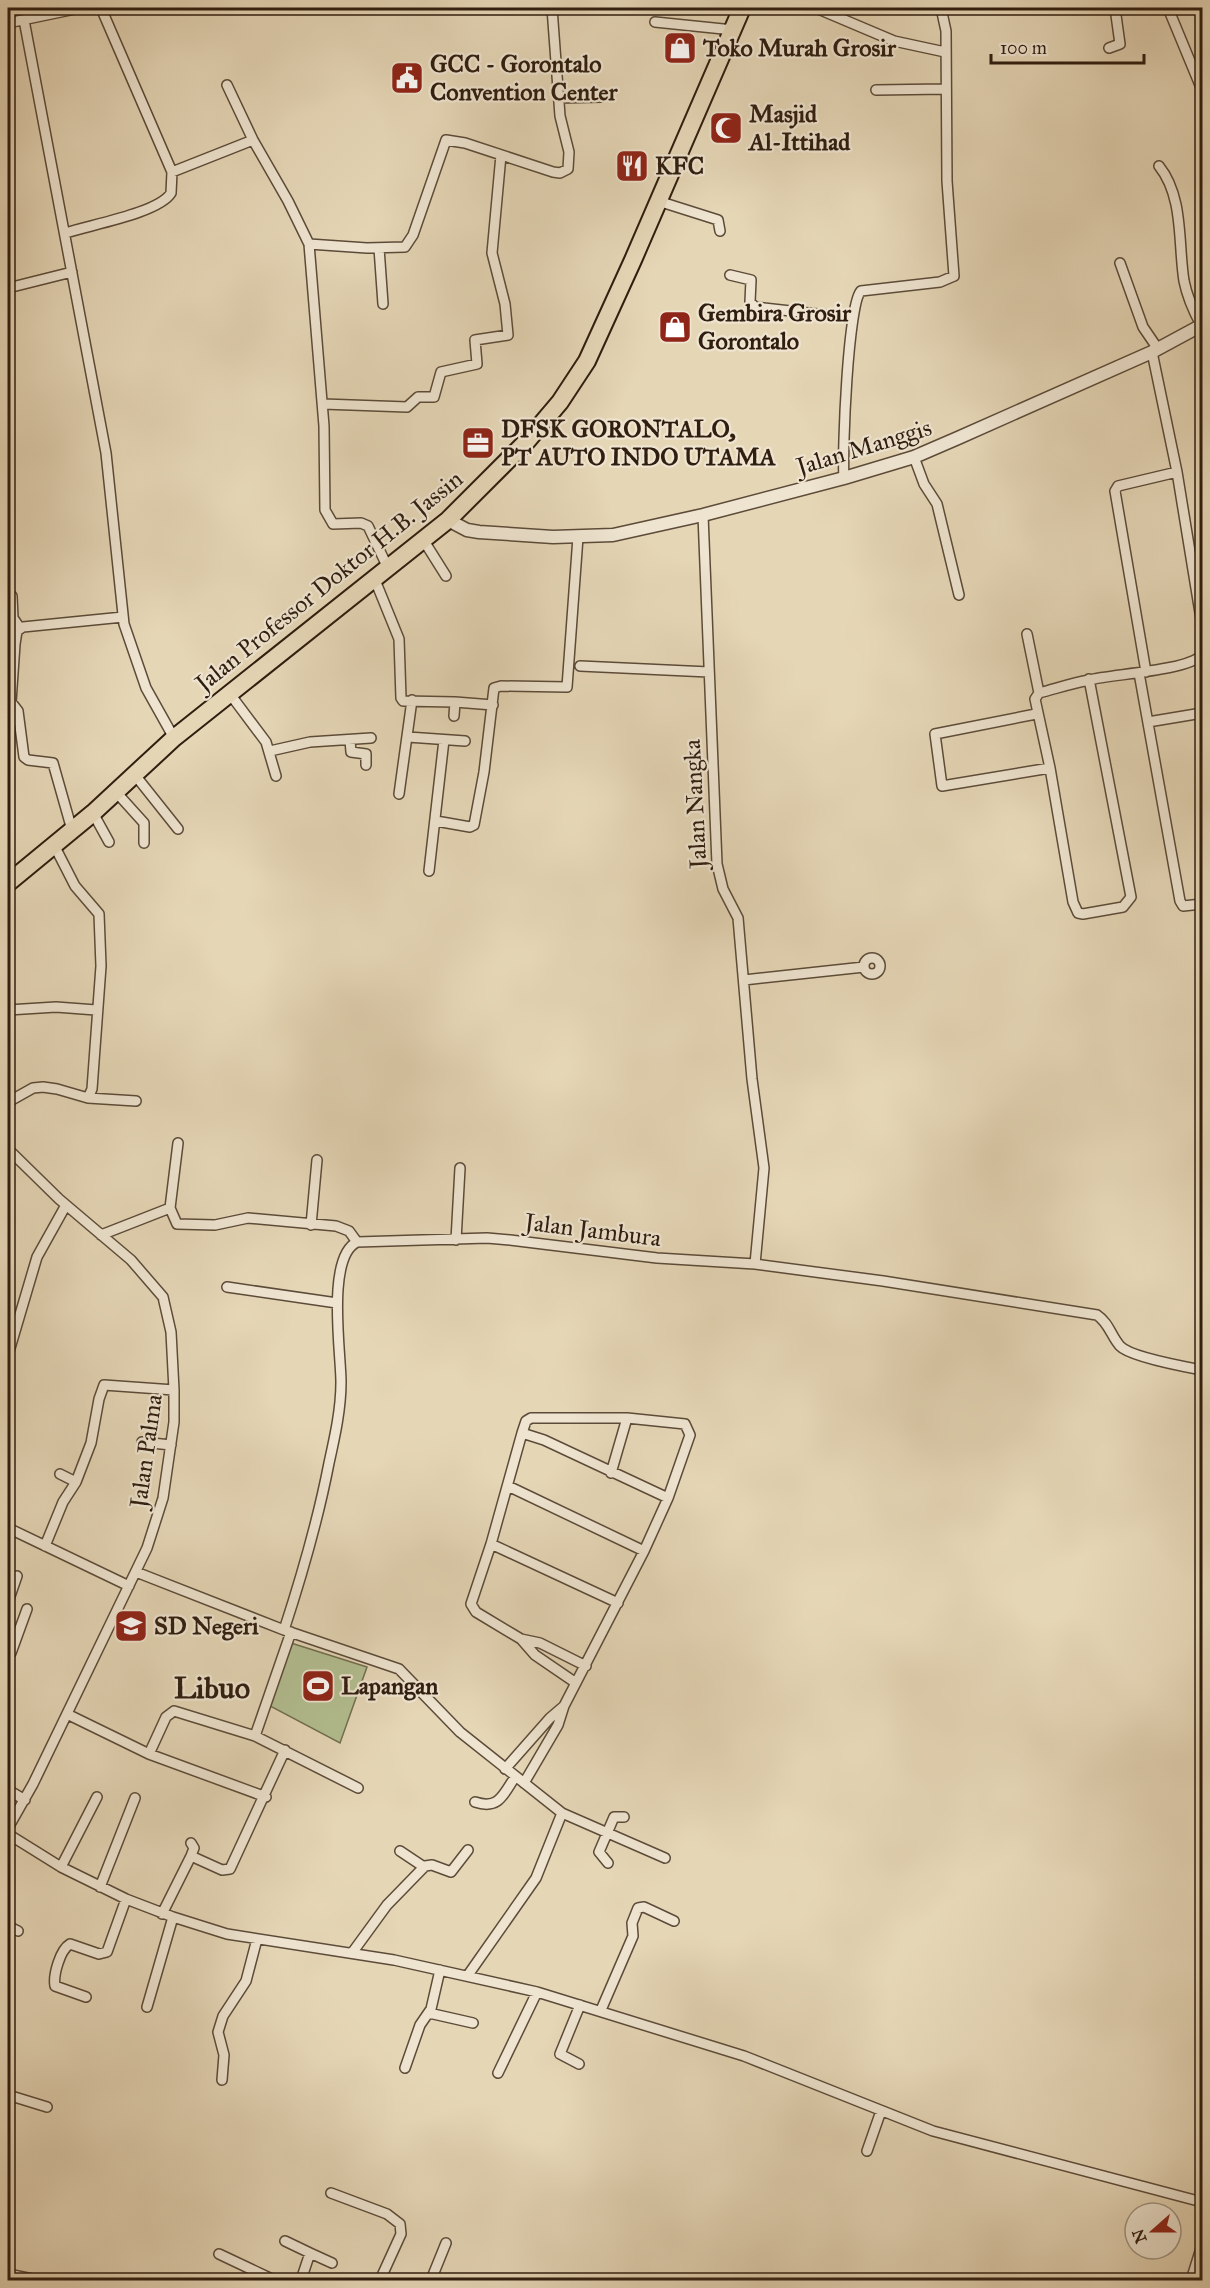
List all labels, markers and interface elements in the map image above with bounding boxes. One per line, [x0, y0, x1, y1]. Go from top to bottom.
scale bar [991, 27, 1144, 65]
shop icon: Toko Murah Grosir [662, 30, 698, 66]
place label: Toko Murah Grosir [702, 33, 897, 63]
text: 100 m [1000, 37, 1047, 59]
place label: GCC - Gorontalo Convention Center [430, 49, 618, 107]
public building icon: GCC - Gorontalo Convention Center [389, 60, 425, 96]
place label: Masjid Al-Ittihad [747, 99, 851, 157]
mosque icon: Masjid Al-Ittihad [708, 110, 744, 146]
restaurant icon: KFC [614, 148, 650, 184]
place label: KFC [655, 151, 704, 181]
place label: Gembira Grosir Gorontalo [698, 298, 852, 356]
shop icon: Gembira Grosir Gorontalo [657, 309, 693, 345]
street label: Jalan Manggis [790, 412, 935, 483]
place label: DFSK GORONTALO, PT AUTO INDO UTAMA [501, 414, 777, 472]
office icon: DFSK GORONTALO, PT AUTO INDO UTAMA [460, 425, 496, 461]
street label: Jalan Professor Doktor H.B. Jassin [187, 464, 469, 700]
street label: Jalan Nangka [677, 738, 714, 872]
street label: Jalan Jambura [520, 1206, 664, 1253]
street label: Jalan Palma [123, 1391, 169, 1513]
school or university icon: SD Negeri [113, 1608, 149, 1644]
place label: SD Negeri [154, 1611, 259, 1641]
sports icon: Lapangan [300, 1668, 336, 1704]
district label: Libuo [174, 1670, 250, 1706]
place label: Lapangan [341, 1671, 438, 1701]
north arrow [1123, 2201, 1183, 2261]
text: N [1128, 2226, 1151, 2246]

